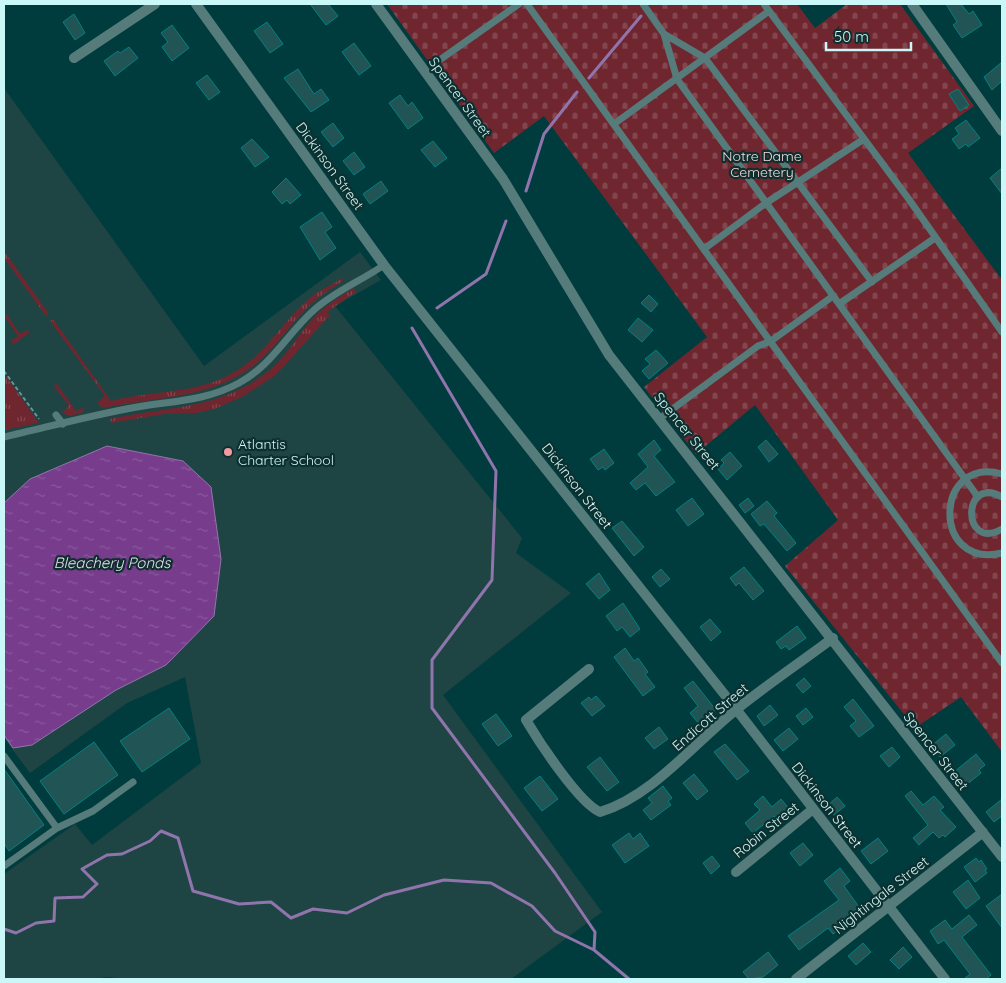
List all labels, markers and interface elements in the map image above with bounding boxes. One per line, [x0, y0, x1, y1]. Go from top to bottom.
scale bar [826, 20, 911, 52]
text: 50 m [834, 27, 869, 46]
street label: Spencer Street [425, 53, 495, 141]
street label: Dickinson Street [292, 119, 368, 214]
park label: Notre Dame Cemetery [722, 147, 802, 181]
street label: Spencer Street [650, 388, 724, 474]
place label: Atlantis Charter School [238, 435, 334, 469]
street label: Dickinson Street [538, 439, 616, 533]
marker: Atlantis Charter School [222, 446, 234, 458]
water label: Bleachery Ponds [54, 553, 171, 572]
street label: Endicott Street [668, 679, 752, 755]
street label: Spencer Street [900, 708, 972, 794]
street label: Dickinson Street [788, 758, 866, 852]
street label: Robin Street [729, 798, 803, 862]
street label: Nightingale Street [830, 852, 932, 938]

